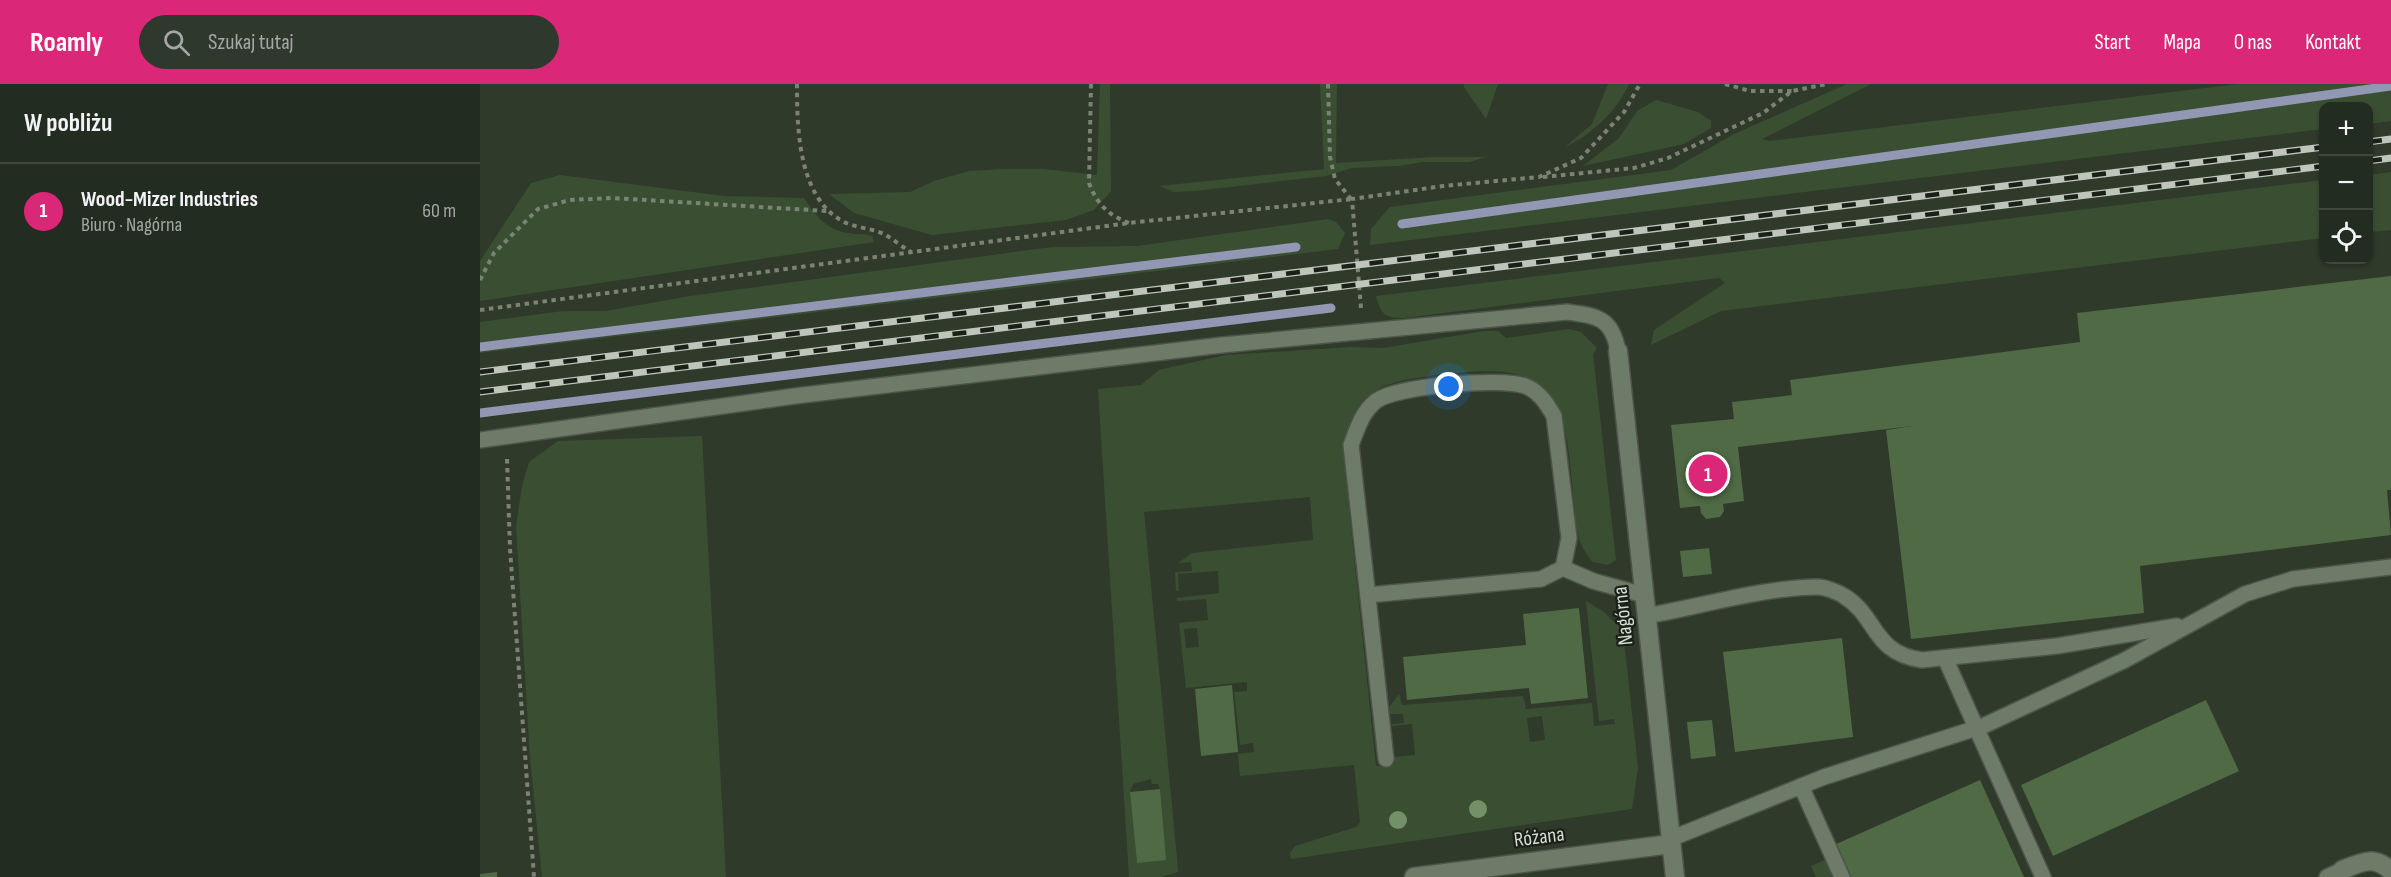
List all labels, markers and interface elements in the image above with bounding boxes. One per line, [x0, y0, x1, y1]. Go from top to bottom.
search box [139, 15, 559, 69]
text: Roamly [30, 26, 103, 59]
icon: search [160, 26, 193, 59]
text: Szukaj tutaj [208, 29, 294, 56]
text: Start [2094, 30, 2131, 55]
text: Mapa [2164, 30, 2201, 55]
text: O nas [2234, 30, 2272, 55]
text: Kontakt [2305, 30, 2361, 55]
map controls [2319, 102, 2373, 264]
button: + [2319, 102, 2373, 156]
text: W pobliżu [24, 108, 112, 139]
button: − [2319, 156, 2373, 210]
text: Wood-Mizer Industries [81, 186, 258, 213]
text: 1 [40, 199, 47, 223]
text: 60 m [422, 199, 456, 223]
button: locate [2319, 210, 2373, 264]
text: Biuro · Nagórna [81, 213, 182, 237]
your location [1434, 372, 1463, 401]
pin: 1 [1688, 452, 1728, 496]
street label: Nagórna [1607, 585, 1639, 647]
street label: Różana [1512, 822, 1566, 852]

